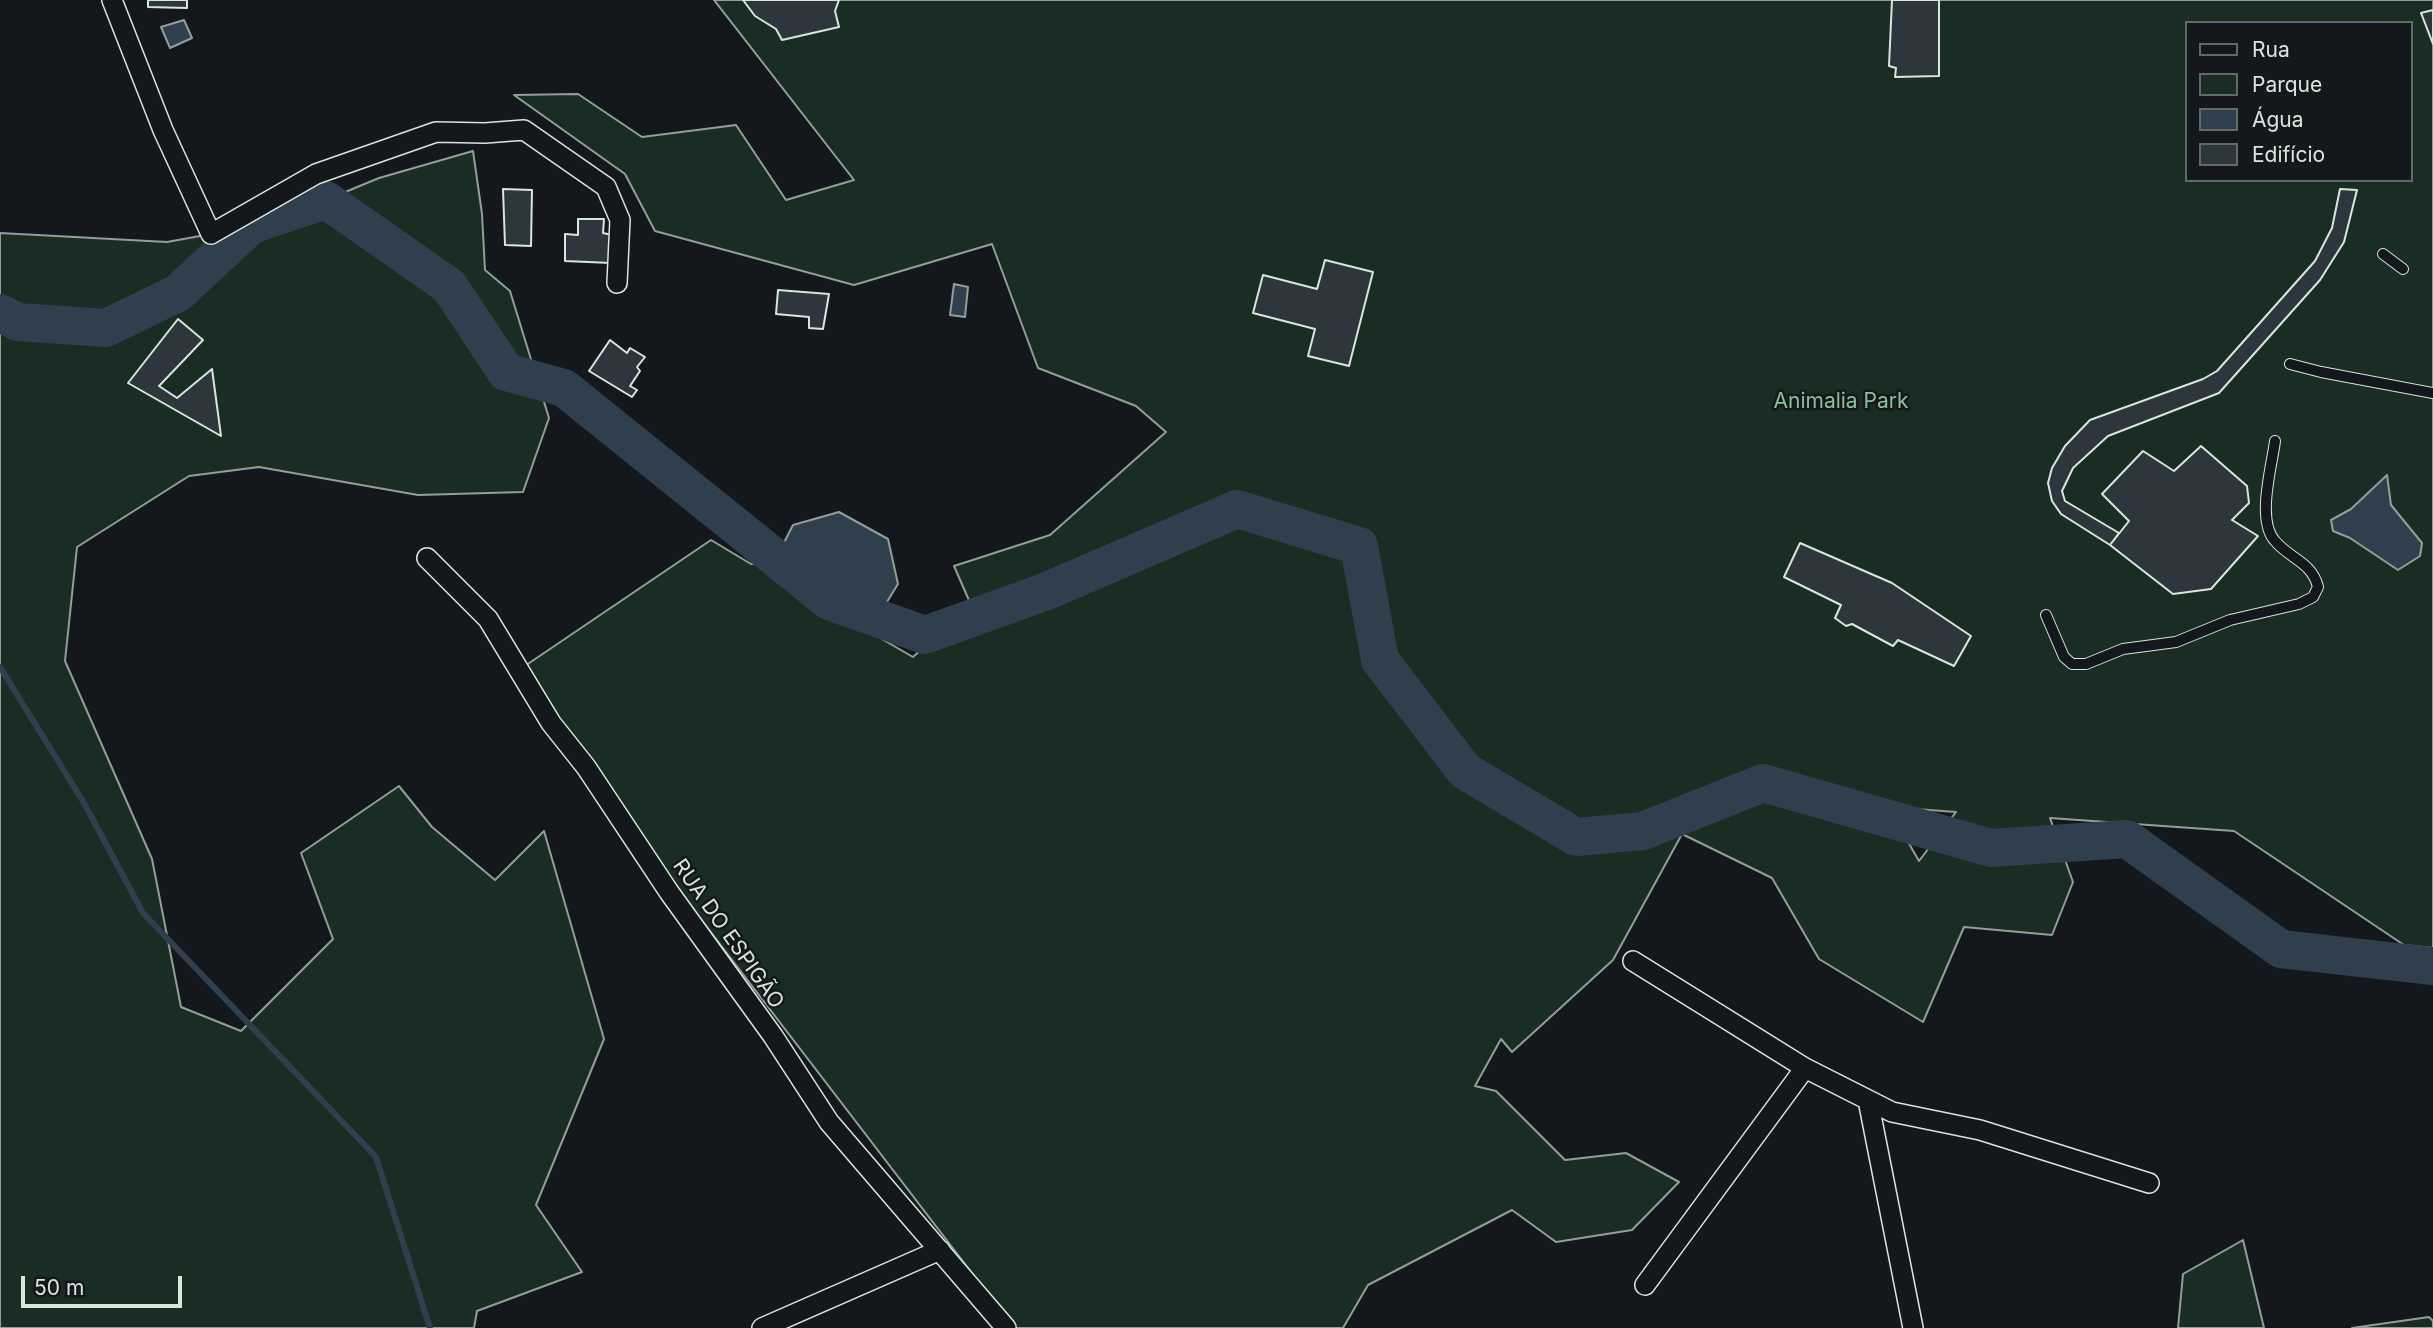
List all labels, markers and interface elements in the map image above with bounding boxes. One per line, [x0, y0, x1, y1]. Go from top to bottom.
legend [2184, 21, 2412, 182]
text: Rua [2252, 37, 2290, 62]
text: Parque [2252, 72, 2322, 97]
text: Água [2252, 107, 2304, 132]
text: Edifício [2252, 142, 2325, 167]
park label: Animalia Park [1773, 389, 1909, 415]
street label: RUA DO ESPIGÃO [667, 855, 789, 1013]
scale bar [24, 1262, 186, 1306]
text: 50 m [34, 1275, 84, 1300]

